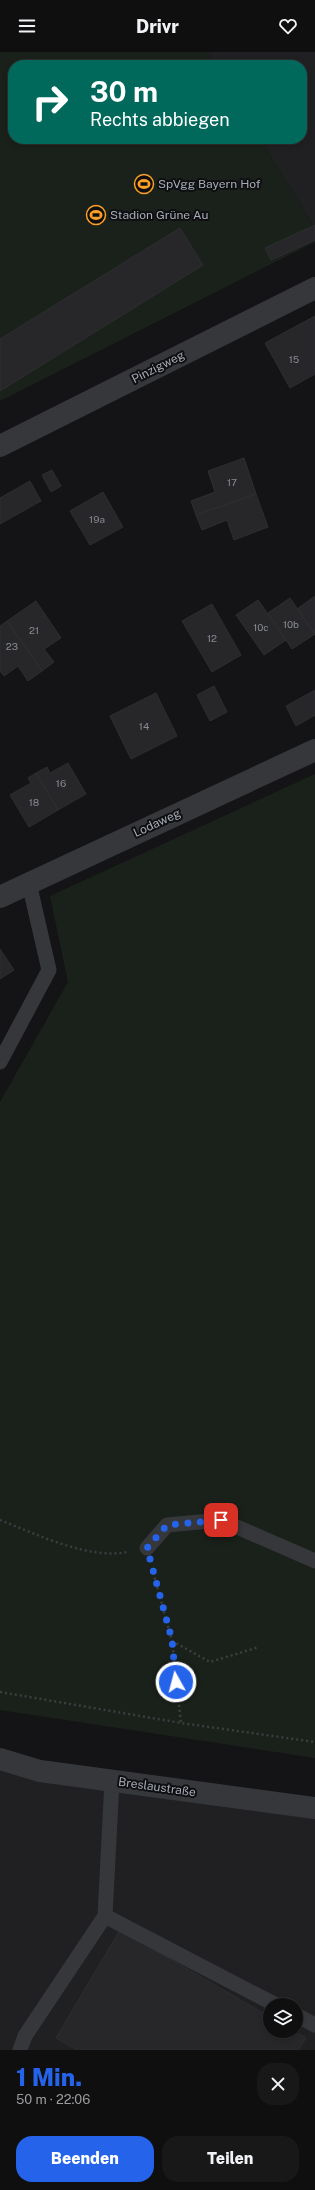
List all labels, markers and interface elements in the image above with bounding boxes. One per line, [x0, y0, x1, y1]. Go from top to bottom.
icon: menu [16, 15, 38, 37]
icon: heart [277, 15, 299, 37]
text: Drivr [136, 16, 179, 37]
text: 30 m [90, 75, 158, 108]
icon: right [24, 76, 76, 128]
text: Rechts abbiegen [90, 109, 230, 130]
sports icon: SpVgg Bayern Hof [133, 173, 155, 195]
place label: SpVgg Bayern Hof [158, 177, 261, 191]
sports icon: Stadion Grüne Au [85, 204, 107, 226]
place label: Stadion Grüne Au [110, 208, 208, 222]
street label: Pinzigweg [129, 348, 187, 386]
house number: 15 [289, 353, 299, 365]
house number: 17 [227, 476, 237, 488]
house number: 19a [89, 513, 105, 525]
house number: 10b [283, 618, 299, 630]
house number: 10c [253, 621, 269, 633]
house number: 21 [29, 624, 39, 636]
house number: 12 [207, 632, 217, 644]
house number: 23 [6, 640, 18, 652]
house number: 14 [139, 720, 149, 732]
house number: 16 [56, 777, 66, 789]
house number: 18 [29, 796, 39, 808]
street label: Lodaweg [131, 806, 183, 840]
pin [204, 1503, 238, 1537]
icon: arrive [210, 1509, 232, 1531]
position arrow [155, 1661, 197, 1703]
street label: Breslaustraße [117, 1775, 197, 1799]
map controls [263, 1998, 303, 2038]
button: layers [263, 1998, 303, 2038]
text: 1 Min. [16, 2063, 82, 2091]
button: close [257, 2063, 299, 2105]
text: 50 m · 22:06 [16, 2092, 90, 2107]
button: Beenden [16, 2136, 154, 2182]
button: Teilen [162, 2136, 299, 2182]

